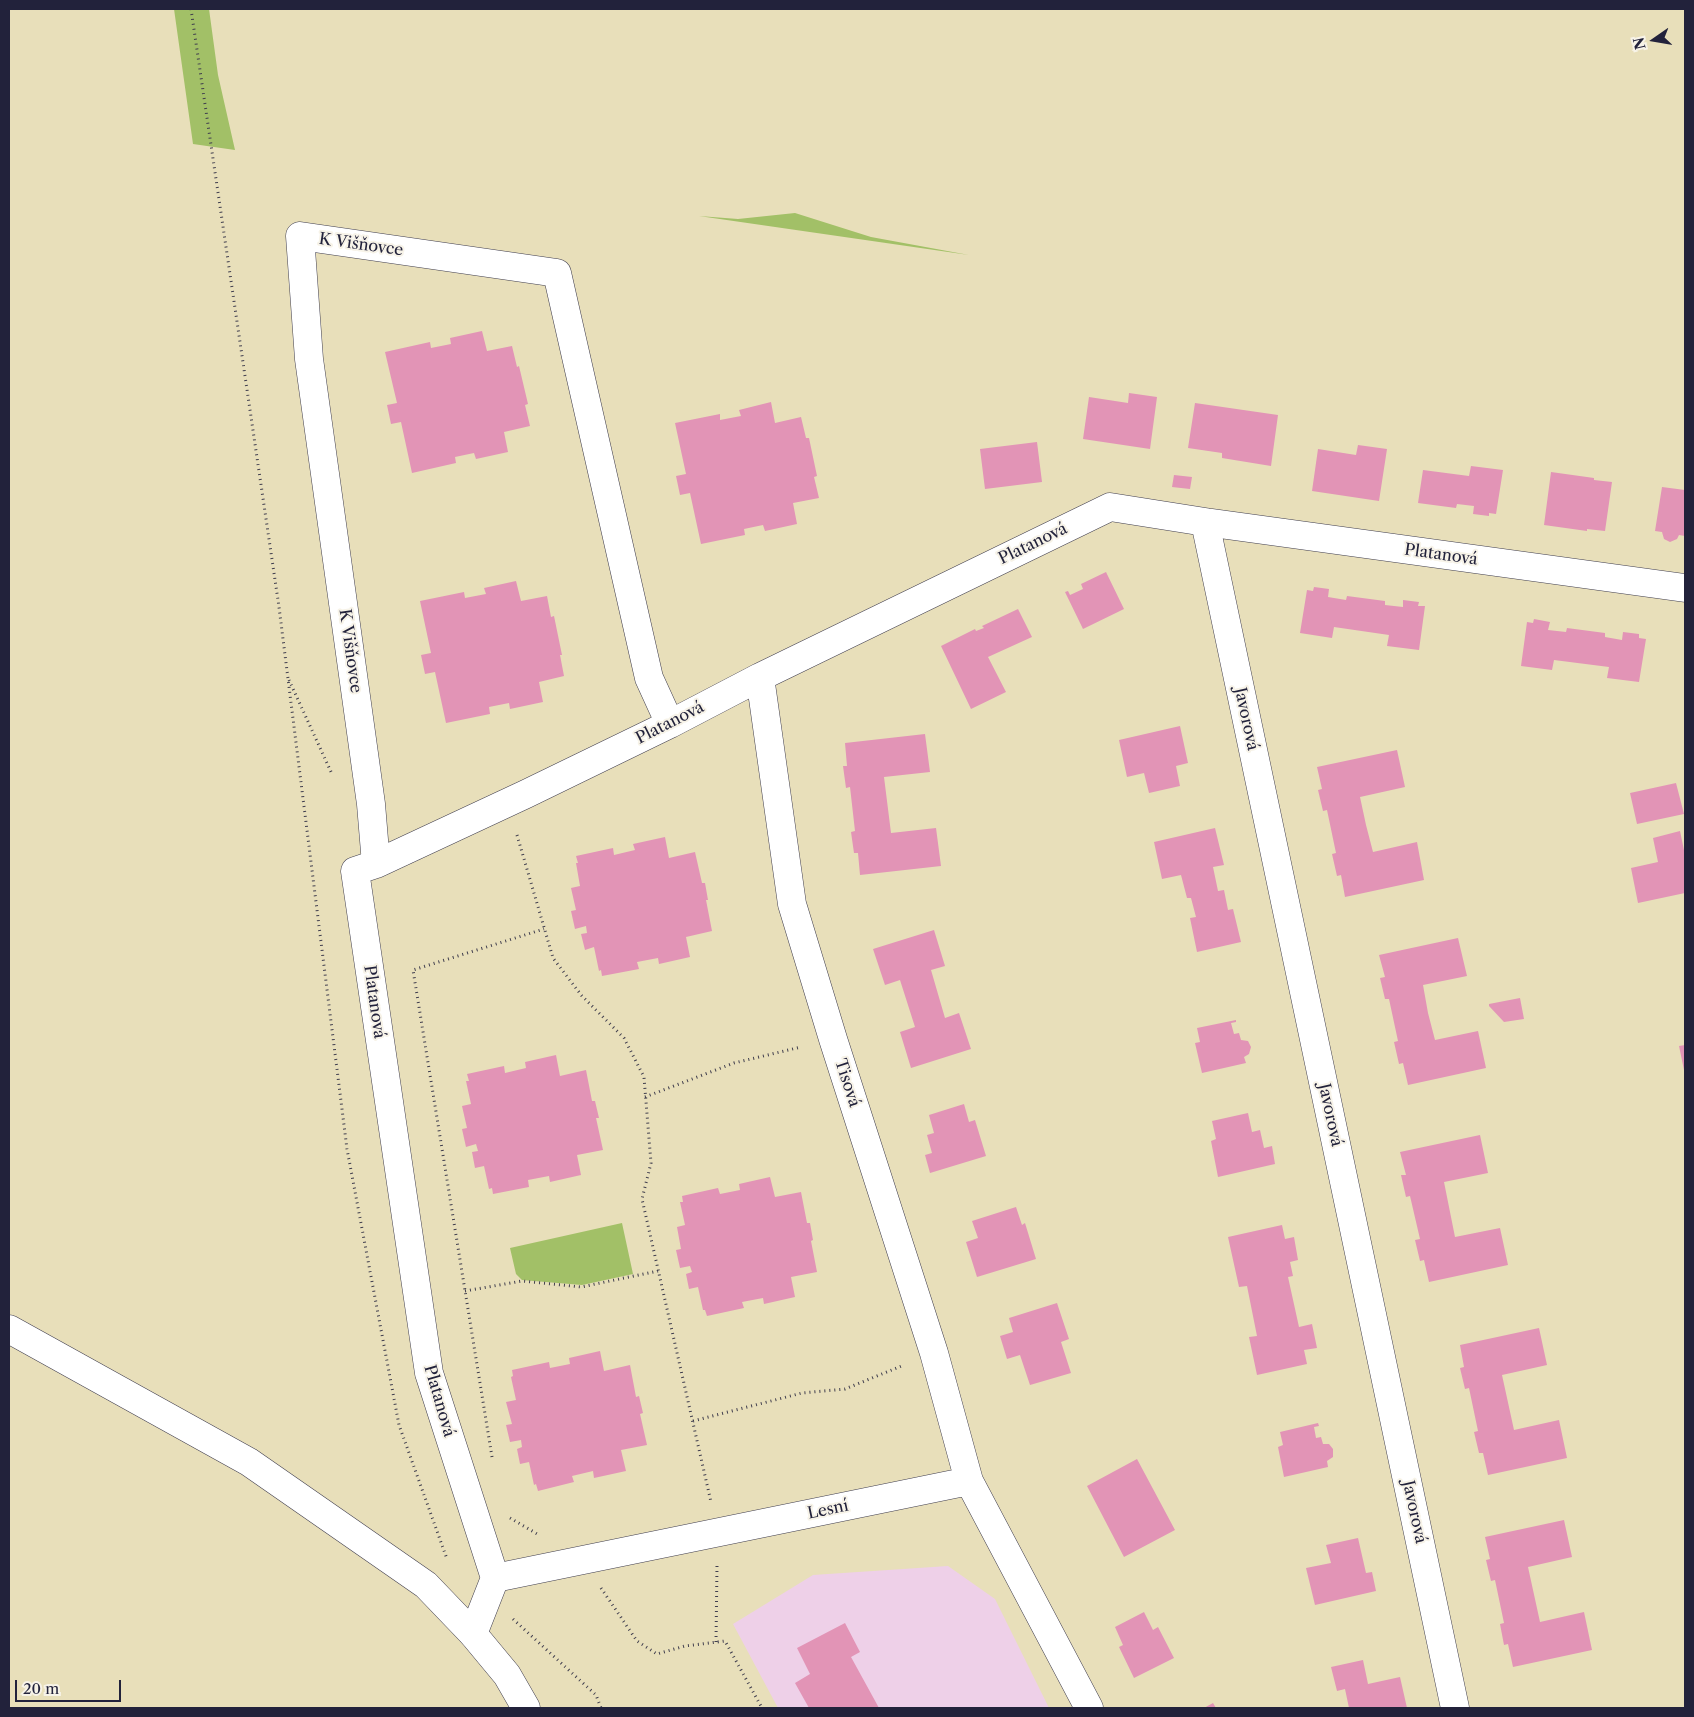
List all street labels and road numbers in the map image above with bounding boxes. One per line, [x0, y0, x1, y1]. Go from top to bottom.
street label: K Višňovce [318, 230, 404, 260]
street label: Platanová [996, 519, 1070, 569]
street label: Platanová [1403, 540, 1479, 570]
street label: K Višňovce [335, 608, 365, 694]
street label: Javorová [1230, 686, 1262, 752]
street label: Platanová [633, 698, 707, 748]
street label: Platanová [359, 964, 389, 1040]
street label: Tisová [830, 1056, 864, 1110]
street label: Javorová [1314, 1082, 1346, 1148]
street label: Platanová [420, 1363, 458, 1439]
street label: Javorová [1398, 1479, 1430, 1545]
street label: Lesní [806, 1496, 850, 1524]

